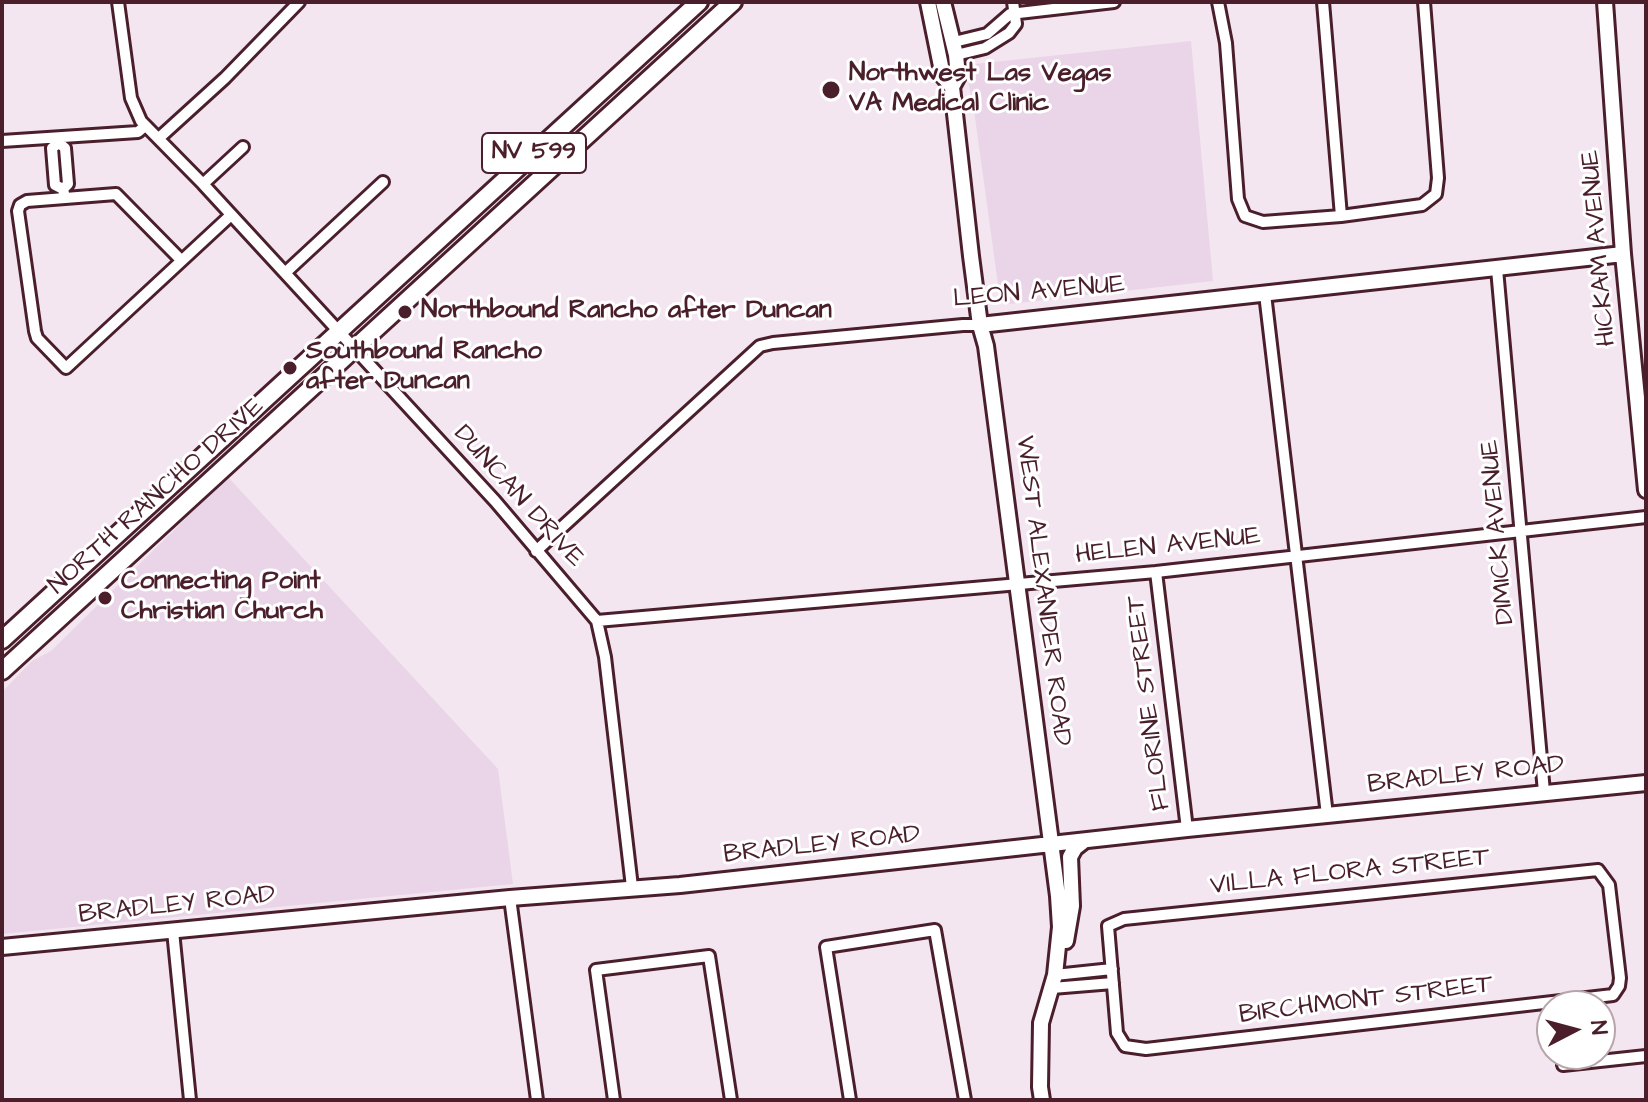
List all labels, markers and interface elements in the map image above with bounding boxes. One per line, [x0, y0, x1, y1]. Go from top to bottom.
place label: Northwest Las Vegas VA Medical Clinic [849, 59, 1111, 120]
marker: Northwest Las Vegas VA Medical Clinic [820, 79, 842, 101]
road number: NV 599 [482, 133, 586, 173]
street label: HICKAM AVENUE [1576, 148, 1624, 348]
street label: LEON AVENUE [952, 270, 1126, 316]
place label: Northbound Rancho after Duncan [421, 296, 832, 328]
marker: Northbound Rancho after Duncan [396, 303, 414, 321]
place label: Southbound Rancho after Duncan [306, 337, 542, 398]
marker: Southbound Rancho after Duncan [281, 359, 299, 377]
street label: NORTH RANCHO DRIVE [43, 392, 271, 602]
street label: DUNCAN DRIVE [446, 419, 590, 575]
street label: WEST ALEXANDER ROAD [1007, 434, 1077, 748]
street label: DIMICK AVENUE [1475, 438, 1523, 626]
street label: HELEN AVENUE [1074, 522, 1262, 572]
place label: Connecting Point Christian Church [121, 567, 323, 628]
marker: Connecting Point Christian Church [96, 589, 114, 607]
street label: FLORINE STREET [1121, 594, 1179, 812]
street label: BRADLEY ROAD [1366, 750, 1566, 802]
street label: BRADLEY ROAD [722, 820, 922, 872]
street label: VILLA FLORA STREET [1209, 843, 1491, 903]
street label: BRADLEY ROAD [77, 880, 277, 932]
street label: BIRCHMONT STREET [1237, 970, 1495, 1032]
north arrow [1536, 990, 1616, 1070]
text: N [1582, 1019, 1615, 1036]

